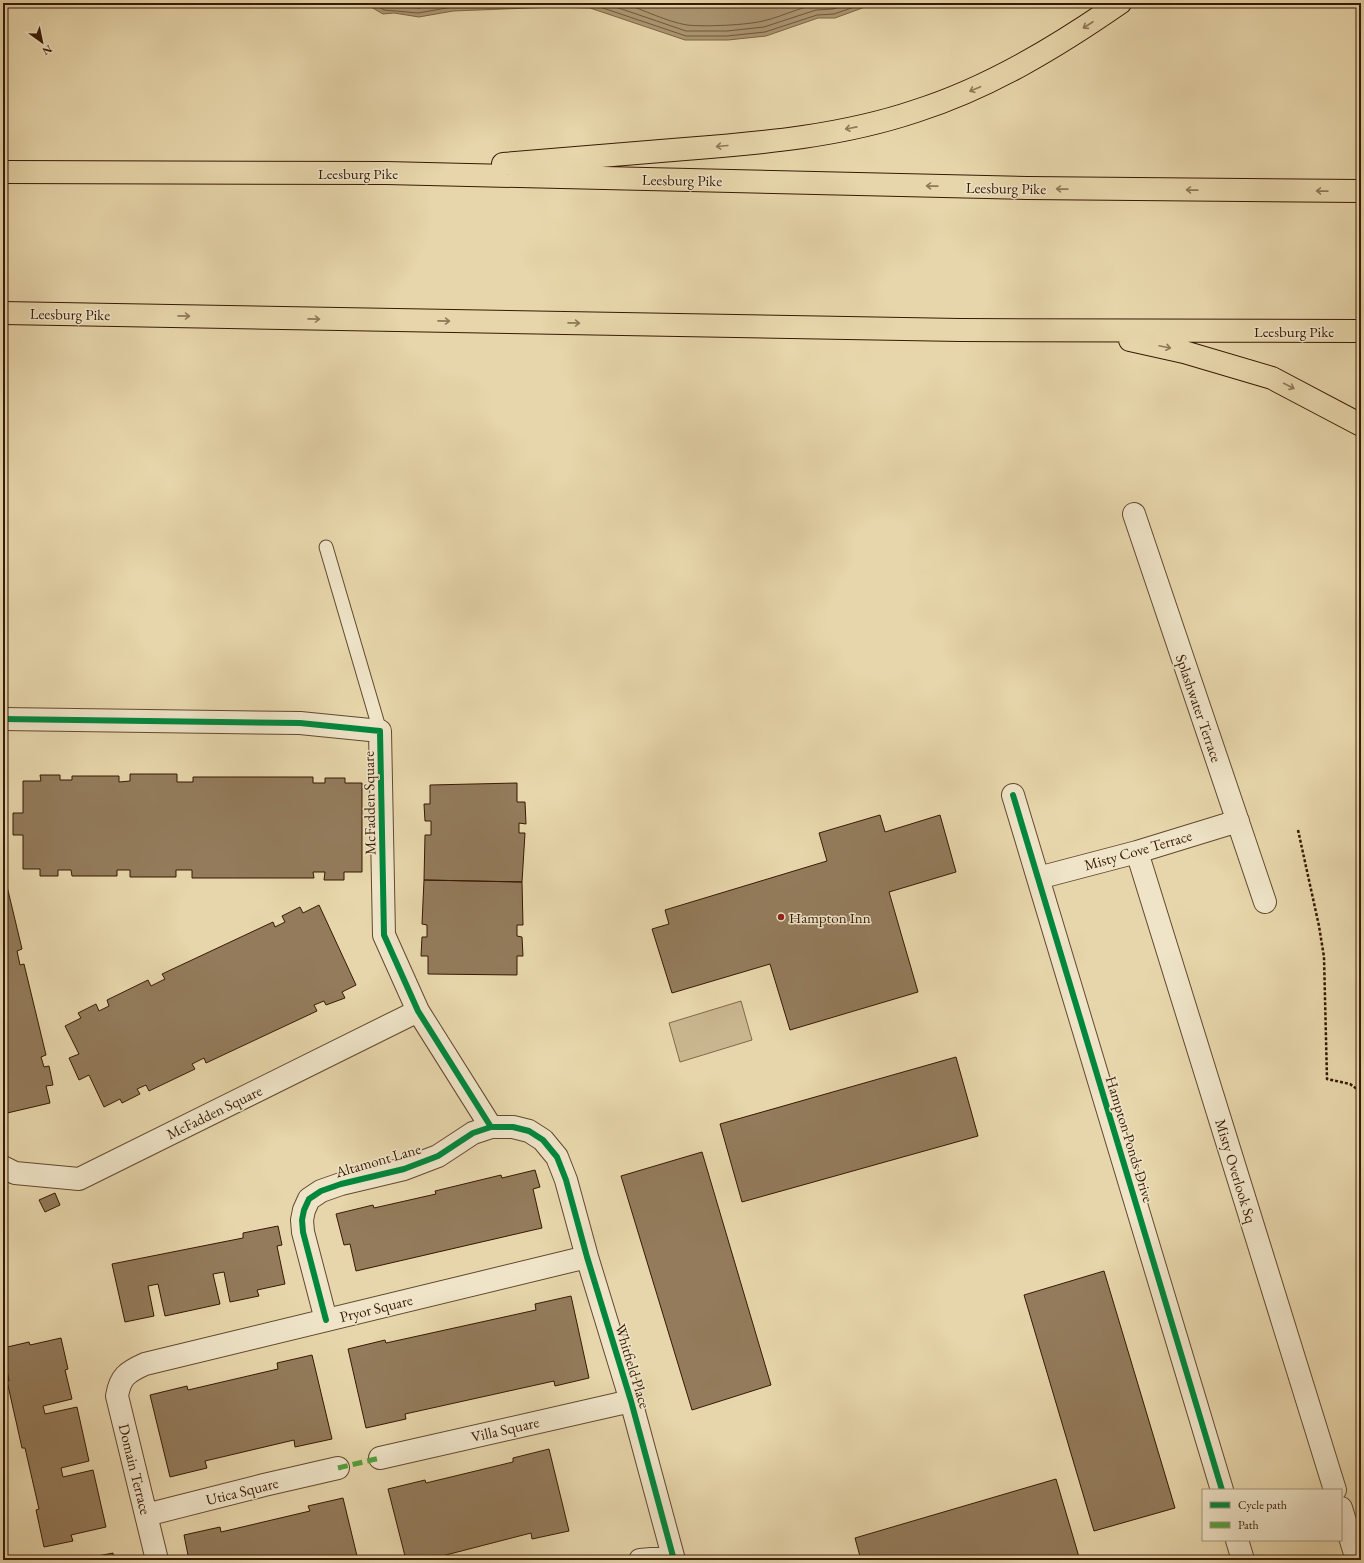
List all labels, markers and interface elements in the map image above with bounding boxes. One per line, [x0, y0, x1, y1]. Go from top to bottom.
one-way arrow [1083, 21, 1094, 29]
north arrow [22, 22, 62, 62]
text: N [40, 42, 55, 59]
one-way arrow [969, 85, 981, 93]
one-way arrow [845, 124, 858, 132]
one-way arrow [716, 142, 729, 149]
street label: Leesburg Pike [318, 164, 398, 183]
street label: Leesburg Pike [642, 170, 722, 190]
street label: Leesburg Pike [966, 178, 1046, 198]
one-way arrow [926, 182, 939, 190]
one-way arrow [1056, 185, 1069, 193]
one-way arrow [1186, 186, 1199, 194]
one-way arrow [1316, 187, 1329, 195]
street label: Leesburg Pike [30, 304, 110, 324]
one-way arrow [177, 312, 190, 320]
one-way arrow [307, 315, 320, 323]
one-way arrow [437, 317, 450, 325]
one-way arrow [567, 319, 580, 327]
street label: Leesburg Pike [1254, 322, 1334, 341]
one-way arrow [1158, 344, 1171, 352]
one-way arrow [1282, 383, 1294, 390]
street label: Splashwater Terrace [1172, 652, 1226, 765]
street label: McFadden Square [359, 751, 379, 855]
street label: Misty Cove Terrace [1082, 826, 1194, 874]
place label: Hampton Inn [789, 908, 871, 927]
marker: Hampton Inn [776, 912, 786, 922]
street label: Hampton Ponds Drive [1102, 1074, 1158, 1205]
street label: McFadden Square [163, 1081, 265, 1143]
street label: Misty Overlook Sq [1211, 1117, 1261, 1226]
street label: Altamont Lane [332, 1139, 423, 1182]
street label: Pryor Square [338, 1290, 415, 1326]
street label: Whitfield Place [611, 1322, 655, 1411]
street label: Villa Square [469, 1412, 541, 1446]
street label: Domain Terrace [115, 1422, 155, 1517]
street label: Utica Square [204, 1473, 280, 1509]
legend [1202, 1489, 1342, 1541]
text: Cycle path [1238, 1497, 1287, 1513]
text: Path [1238, 1517, 1259, 1533]

